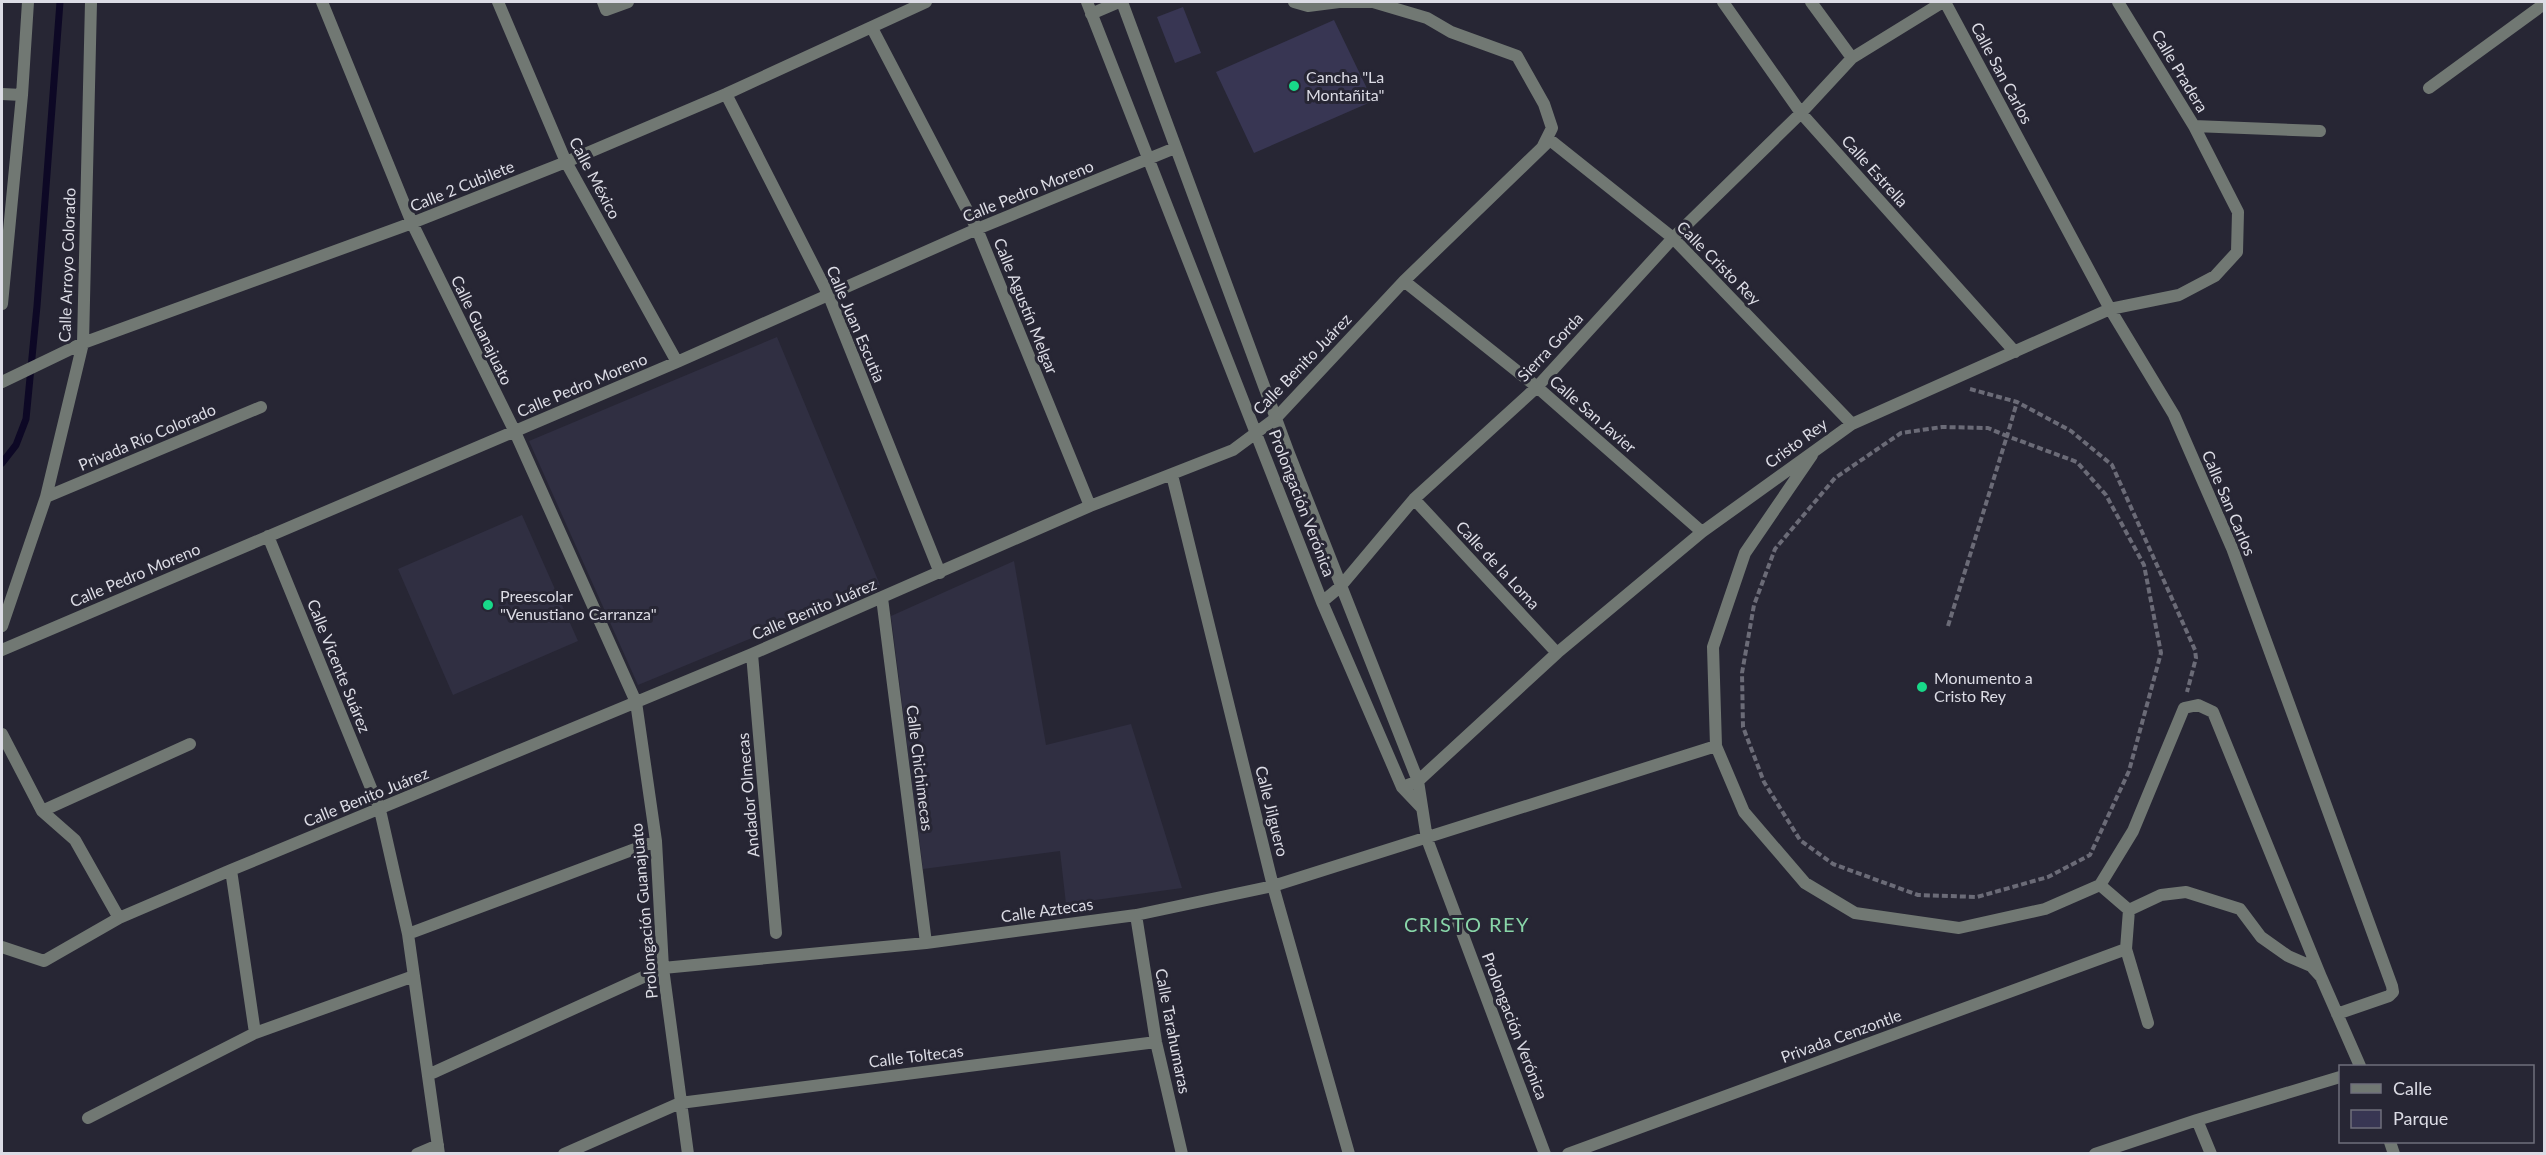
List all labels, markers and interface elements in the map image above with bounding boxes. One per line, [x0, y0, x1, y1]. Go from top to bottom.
street label: Calle San Carlos [1968, 19, 2037, 127]
street label: Calle Pradera [2148, 26, 2212, 115]
place label: Cancha "La Montañita" [1306, 67, 1384, 104]
marker: Cancha "La Montañita" [1287, 79, 1301, 93]
street label: Calle Estrella [1838, 131, 1913, 210]
street label: Calle México [566, 134, 625, 222]
street label: Calle 2 Cubilete [407, 156, 517, 215]
street label: Calle Pedro Moreno [960, 156, 1096, 225]
street label: Calle Arroyo Colorado [54, 187, 79, 343]
street label: Calle Cristo Rey [1673, 217, 1766, 309]
street label: Calle Agustín Melgar [990, 235, 1062, 377]
street label: Calle Juan Escutia [823, 263, 890, 385]
street label: Calle Guanajuato [448, 272, 517, 388]
street label: Sierra Gorda [1513, 308, 1586, 385]
street label: Calle Benito Juárez [1249, 309, 1355, 418]
street label: Calle Pedro Moreno [514, 349, 650, 421]
street label: Calle San Javier [1546, 371, 1641, 456]
street label: Privada Río Colorado [75, 399, 218, 474]
street label: Cristo Rey [1761, 413, 1831, 471]
street label: Prolongación Verónica [1266, 427, 1339, 579]
street label: Calle San Carlos [2199, 447, 2260, 558]
street label: Calle de la Loma [1453, 517, 1544, 613]
street label: Calle Pedro Moreno [67, 539, 203, 611]
street label: Calle Benito Juárez [749, 574, 879, 643]
place label: Preescolar "Venustiano Carranza" [500, 586, 657, 623]
street label: Calle Vicente Suárez [304, 596, 375, 735]
marker: Preescolar "Venustiano Carranza" [481, 598, 495, 612]
place label: Monumento a Cristo Rey [1934, 668, 2033, 705]
marker: Monumento a Cristo Rey [1915, 680, 1929, 694]
street label: Calle Chichimecas [903, 704, 938, 832]
street label: Andador Olmecas [733, 732, 762, 858]
street label: Calle Benito Juárez [301, 763, 431, 830]
street label: Calle Jilguero [1252, 764, 1293, 858]
street label: Prolongación Guanajuato [626, 822, 661, 1000]
street label: Calle Aztecas [1000, 894, 1094, 925]
district label: CRISTO REY [1404, 912, 1530, 936]
street label: Prolongación Verónica [1479, 950, 1552, 1102]
street label: Calle Tarahumaras [1152, 967, 1195, 1095]
street label: Privada Cenzontle [1778, 1005, 1904, 1066]
street label: Calle Toltecas [868, 1040, 964, 1071]
legend [2339, 1065, 2534, 1143]
text: Calle [2393, 1077, 2432, 1099]
text: Parque [2393, 1107, 2448, 1129]

